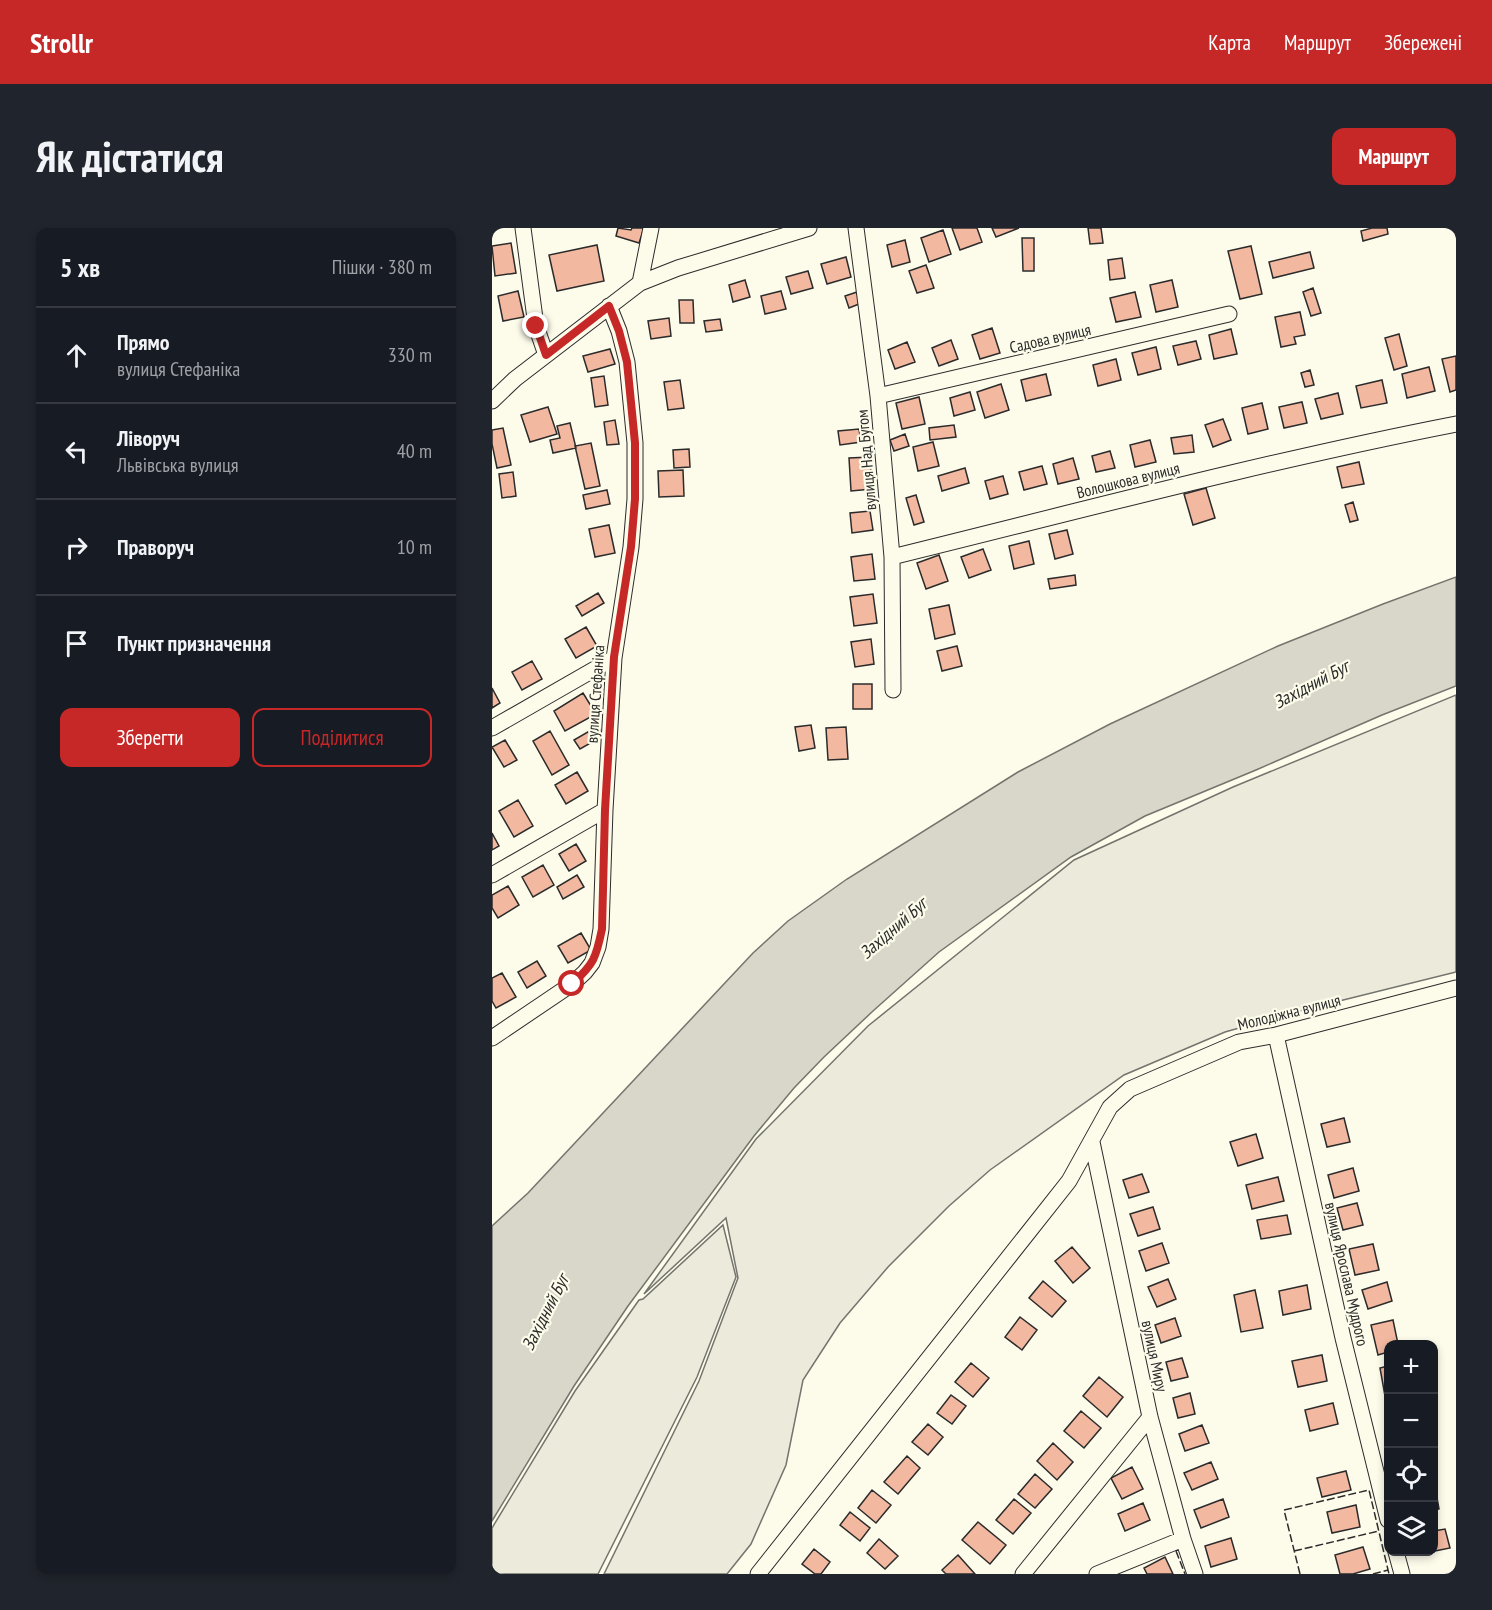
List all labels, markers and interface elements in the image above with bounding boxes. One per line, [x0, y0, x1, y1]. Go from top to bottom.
text: Strollr [30, 24, 93, 61]
text: Карта [1208, 29, 1251, 56]
text: Маршрут [1284, 29, 1351, 56]
text: Збережені [1384, 29, 1462, 56]
button: Маршрут [1332, 128, 1456, 185]
text: Як дістатися [36, 129, 224, 184]
text: 5 хв [60, 251, 100, 284]
text: Пішки · 380 m [332, 254, 432, 280]
route end [522, 312, 548, 338]
street label: Садова вулиця [1007, 319, 1093, 357]
text: Прямо [117, 328, 170, 356]
icon: ahead [60, 339, 93, 372]
text: 330 m [388, 342, 432, 368]
text: вулиця Стефаніка [117, 356, 240, 382]
street label: вулиця Над Бугом [852, 409, 880, 511]
text: Ліворуч [117, 424, 180, 452]
icon: left [60, 435, 93, 468]
text: 40 m [397, 438, 432, 464]
text: Львівська вулиця [117, 452, 239, 478]
street label: Волошкова вулиця [1074, 458, 1182, 502]
icon: right [60, 531, 93, 564]
text: Праворуч [117, 533, 194, 561]
text: 10 m [397, 534, 432, 560]
icon: arrive [60, 627, 93, 660]
text: Пункт призначення [117, 629, 271, 657]
street label: вулиця Стефаніка [582, 644, 608, 744]
water label: Західний Буг [1269, 653, 1355, 713]
button: Зберегти [60, 708, 240, 767]
button: Поділитися [252, 708, 432, 767]
water label: Західний Буг [855, 891, 933, 964]
route start [558, 970, 584, 996]
street label: Молодіжна вулиця [1235, 990, 1343, 1034]
street label: вулиця Ярослава Мудрого [1321, 1200, 1373, 1348]
water label: Західний Буг [516, 1268, 575, 1354]
street label: вулиця Миру [1138, 1318, 1172, 1394]
map controls [1384, 1340, 1438, 1556]
button: + [1384, 1340, 1438, 1394]
button: − [1384, 1394, 1438, 1448]
button: locate [1384, 1448, 1438, 1502]
button: layers [1384, 1502, 1438, 1556]

